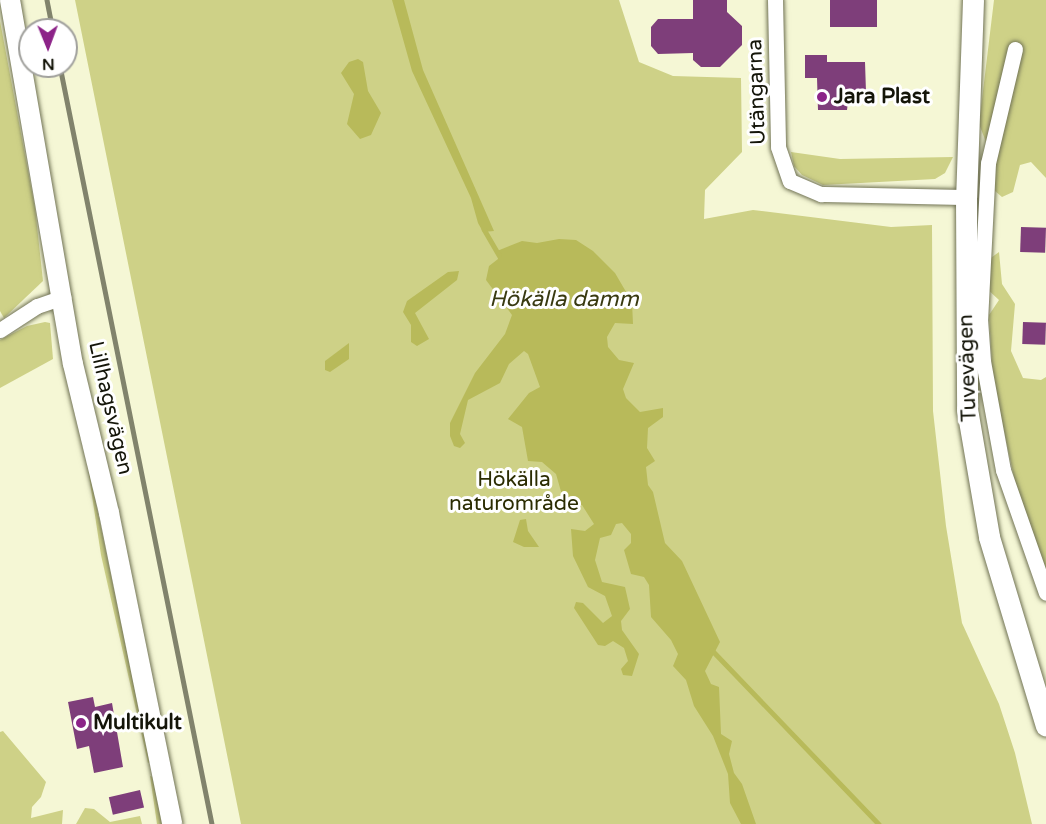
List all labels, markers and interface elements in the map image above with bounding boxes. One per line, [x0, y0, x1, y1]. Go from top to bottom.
north arrow [18, 18, 78, 78]
street label: Utängarna [743, 39, 771, 145]
text: N [42, 54, 55, 74]
place label: Jara Plast [834, 84, 930, 110]
marker: Jara Plast [815, 90, 829, 104]
water label: Hökälla damm [489, 287, 639, 313]
street label: Tuvevägen [954, 314, 982, 422]
street label: Lillhagsvägen [82, 339, 138, 477]
park label: Hökälla naturområde [449, 467, 579, 517]
place label: Multikult [93, 710, 182, 736]
marker: Multikult [74, 716, 88, 730]

